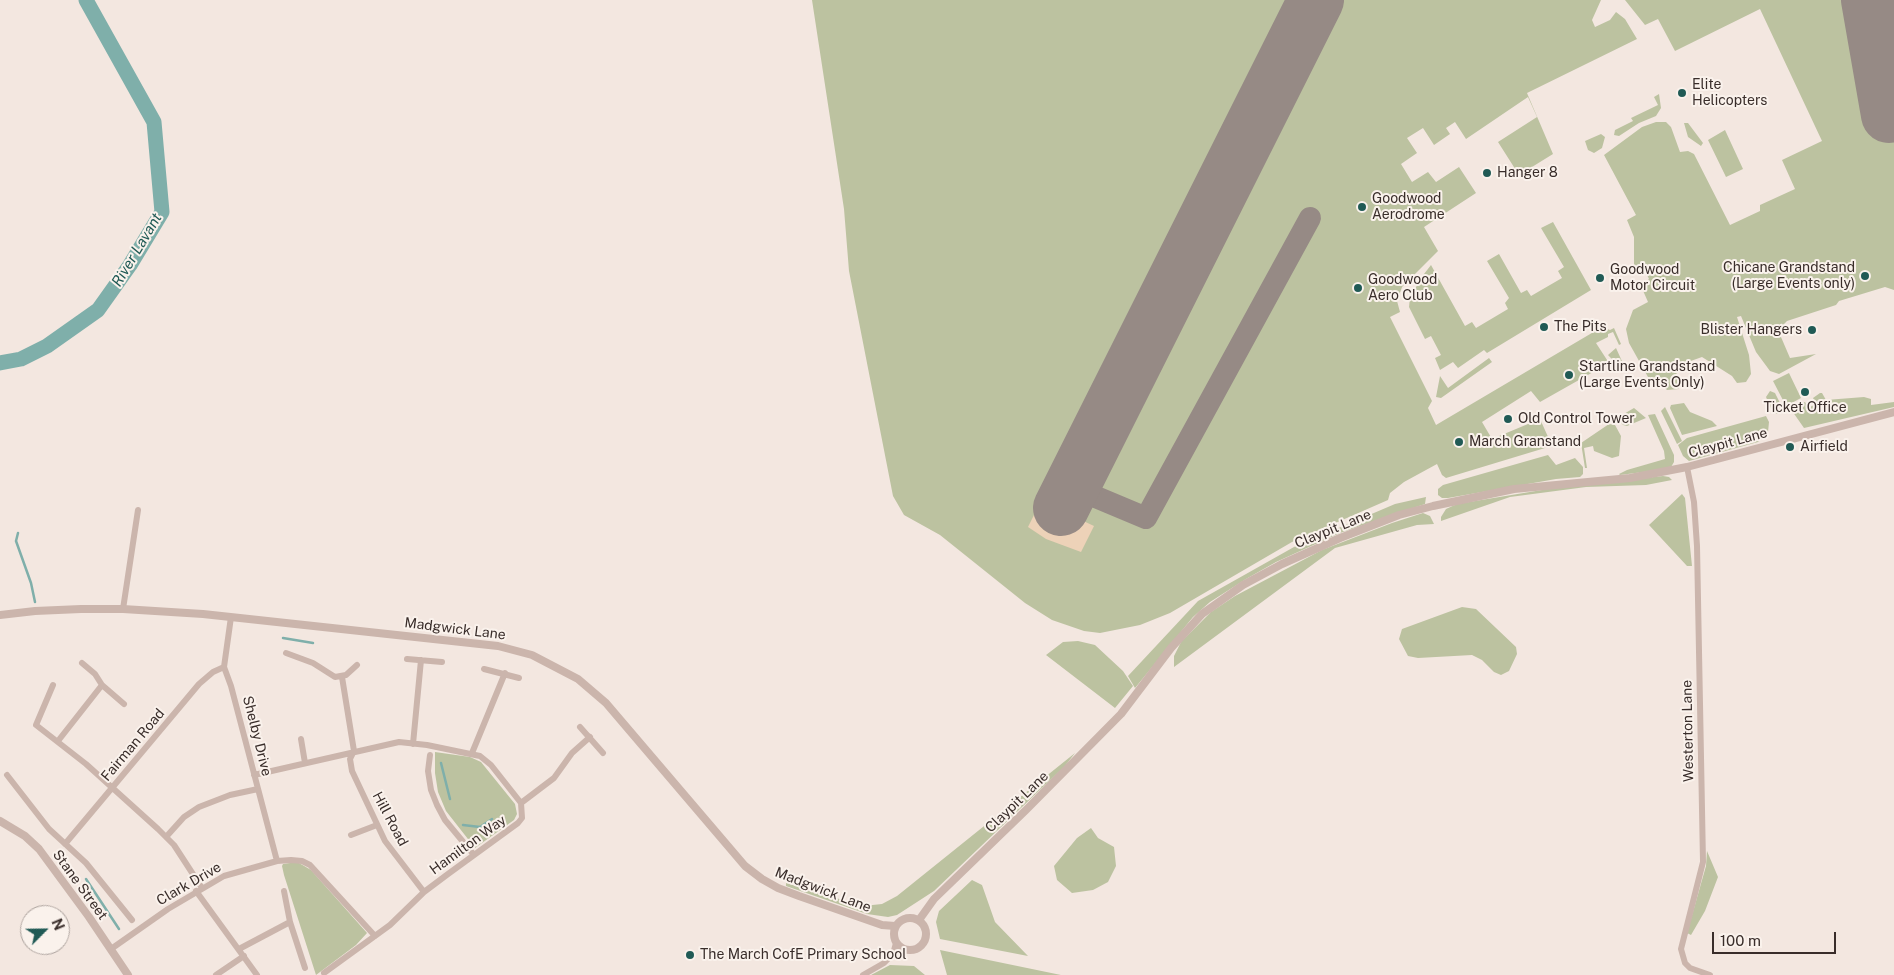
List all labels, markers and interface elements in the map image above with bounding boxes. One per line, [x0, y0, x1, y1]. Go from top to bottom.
place label: Elite Helicopters [1692, 77, 1767, 110]
marker: Elite Helicopters [1676, 87, 1688, 99]
place label: Hanger 8 [1497, 165, 1558, 181]
marker: Hanger 8 [1481, 167, 1493, 179]
place label: Goodwood Aerodrome [1372, 191, 1445, 223]
marker: Goodwood Aerodrome [1356, 201, 1368, 213]
water label: River Lavant [108, 210, 166, 290]
place label: Chicane Grandstand (Large Events only) [1723, 260, 1855, 292]
place label: Goodwood Motor Circuit [1610, 262, 1695, 294]
marker: Chicane Grandstand (Large Events only) [1859, 270, 1871, 282]
place label: Goodwood Aero Club [1368, 272, 1437, 304]
marker: Goodwood Motor Circuit [1594, 272, 1606, 284]
marker: Goodwood Aero Club [1352, 282, 1364, 294]
place label: The Pits [1554, 319, 1607, 335]
marker: The Pits [1538, 321, 1550, 333]
place label: Blister Hangers [1701, 322, 1802, 338]
marker: Blister Hangers [1806, 324, 1818, 336]
place label: Startline Grandstand (Large Events Only) [1579, 359, 1715, 392]
marker: Startline Grandstand (Large Events Only) [1563, 369, 1575, 381]
marker: Ticket Office [1799, 386, 1811, 398]
place label: Ticket Office [1763, 400, 1847, 416]
place label: Old Control Tower [1518, 411, 1635, 427]
marker: Old Control Tower [1502, 413, 1514, 425]
street label: Claypit Lane [1687, 424, 1769, 462]
place label: March Granstand [1469, 434, 1581, 450]
marker: March Granstand [1453, 436, 1465, 448]
place label: Airfield [1800, 439, 1848, 455]
marker: Airfield [1784, 441, 1796, 453]
street label: Claypit Lane [1292, 506, 1374, 552]
street label: Madgwick Lane [403, 614, 507, 644]
street label: Westerton Lane [1679, 680, 1697, 782]
street label: Shelby Drive [239, 694, 275, 778]
street label: Fairman Road [98, 705, 168, 785]
street label: Claypit Lane [982, 768, 1052, 836]
street label: Hill Road [369, 789, 411, 849]
street label: Hamilton Way [427, 812, 509, 878]
street label: Stane Street [49, 847, 111, 923]
street label: Clark Drive [154, 859, 224, 909]
street label: Madgwick Lane [772, 864, 874, 916]
north arrow [20, 905, 70, 955]
text: N [48, 916, 67, 933]
scale bar [1714, 922, 1838, 954]
text: 100 m [1720, 932, 1761, 949]
place label: The March CofE Primary School [700, 947, 906, 963]
marker: The March CofE Primary School [684, 949, 696, 961]

